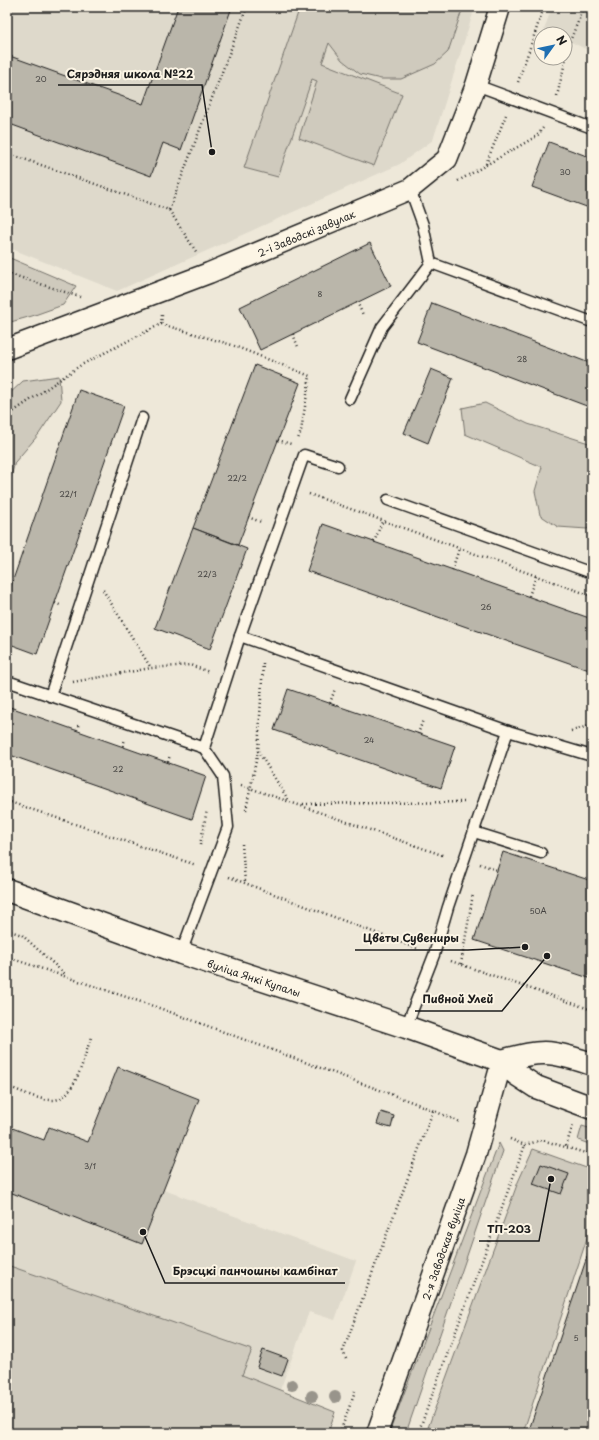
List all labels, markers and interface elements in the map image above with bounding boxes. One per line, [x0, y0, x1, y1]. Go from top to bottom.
north arrow [533, 26, 573, 66]
text: N [552, 32, 571, 49]
callout: Сярэдняя школа №22 [58, 62, 202, 85]
text: Сярэдняя школа №22 [67, 65, 193, 82]
house number: 20 [35, 73, 47, 85]
house number: 30 [559, 166, 571, 178]
street label: 2-і Заводскі завулак [255, 205, 357, 259]
house number: 8 [318, 288, 323, 300]
house number: 28 [517, 353, 527, 365]
house number: 22/2 [227, 472, 247, 484]
house number: 22/1 [59, 488, 77, 500]
house number: 22/3 [197, 568, 217, 580]
house number: 26 [481, 601, 492, 613]
house number: 24 [364, 734, 374, 746]
house number: 22 [113, 763, 123, 775]
house number: 50А [529, 905, 547, 917]
callout: Цветы Сувениры [355, 927, 468, 950]
text: Цветы Сувениры [363, 929, 459, 946]
street label: вуліца Янкі Купалы [205, 955, 303, 999]
callout: Пивной Улей [415, 988, 502, 1011]
text: Пивной Улей [423, 990, 493, 1007]
house number: 3/1 [84, 1160, 96, 1172]
street label: 2-я Заводская вуліца [417, 1194, 468, 1302]
callout: ТП-203 [479, 1218, 539, 1241]
text: ТП-203 [487, 1220, 531, 1237]
callout: Брэсцкі панчошны камбінат [165, 1260, 345, 1283]
text: Брэсцкі панчошны камбінат [173, 1262, 338, 1279]
house number: 5 [573, 1332, 579, 1344]

